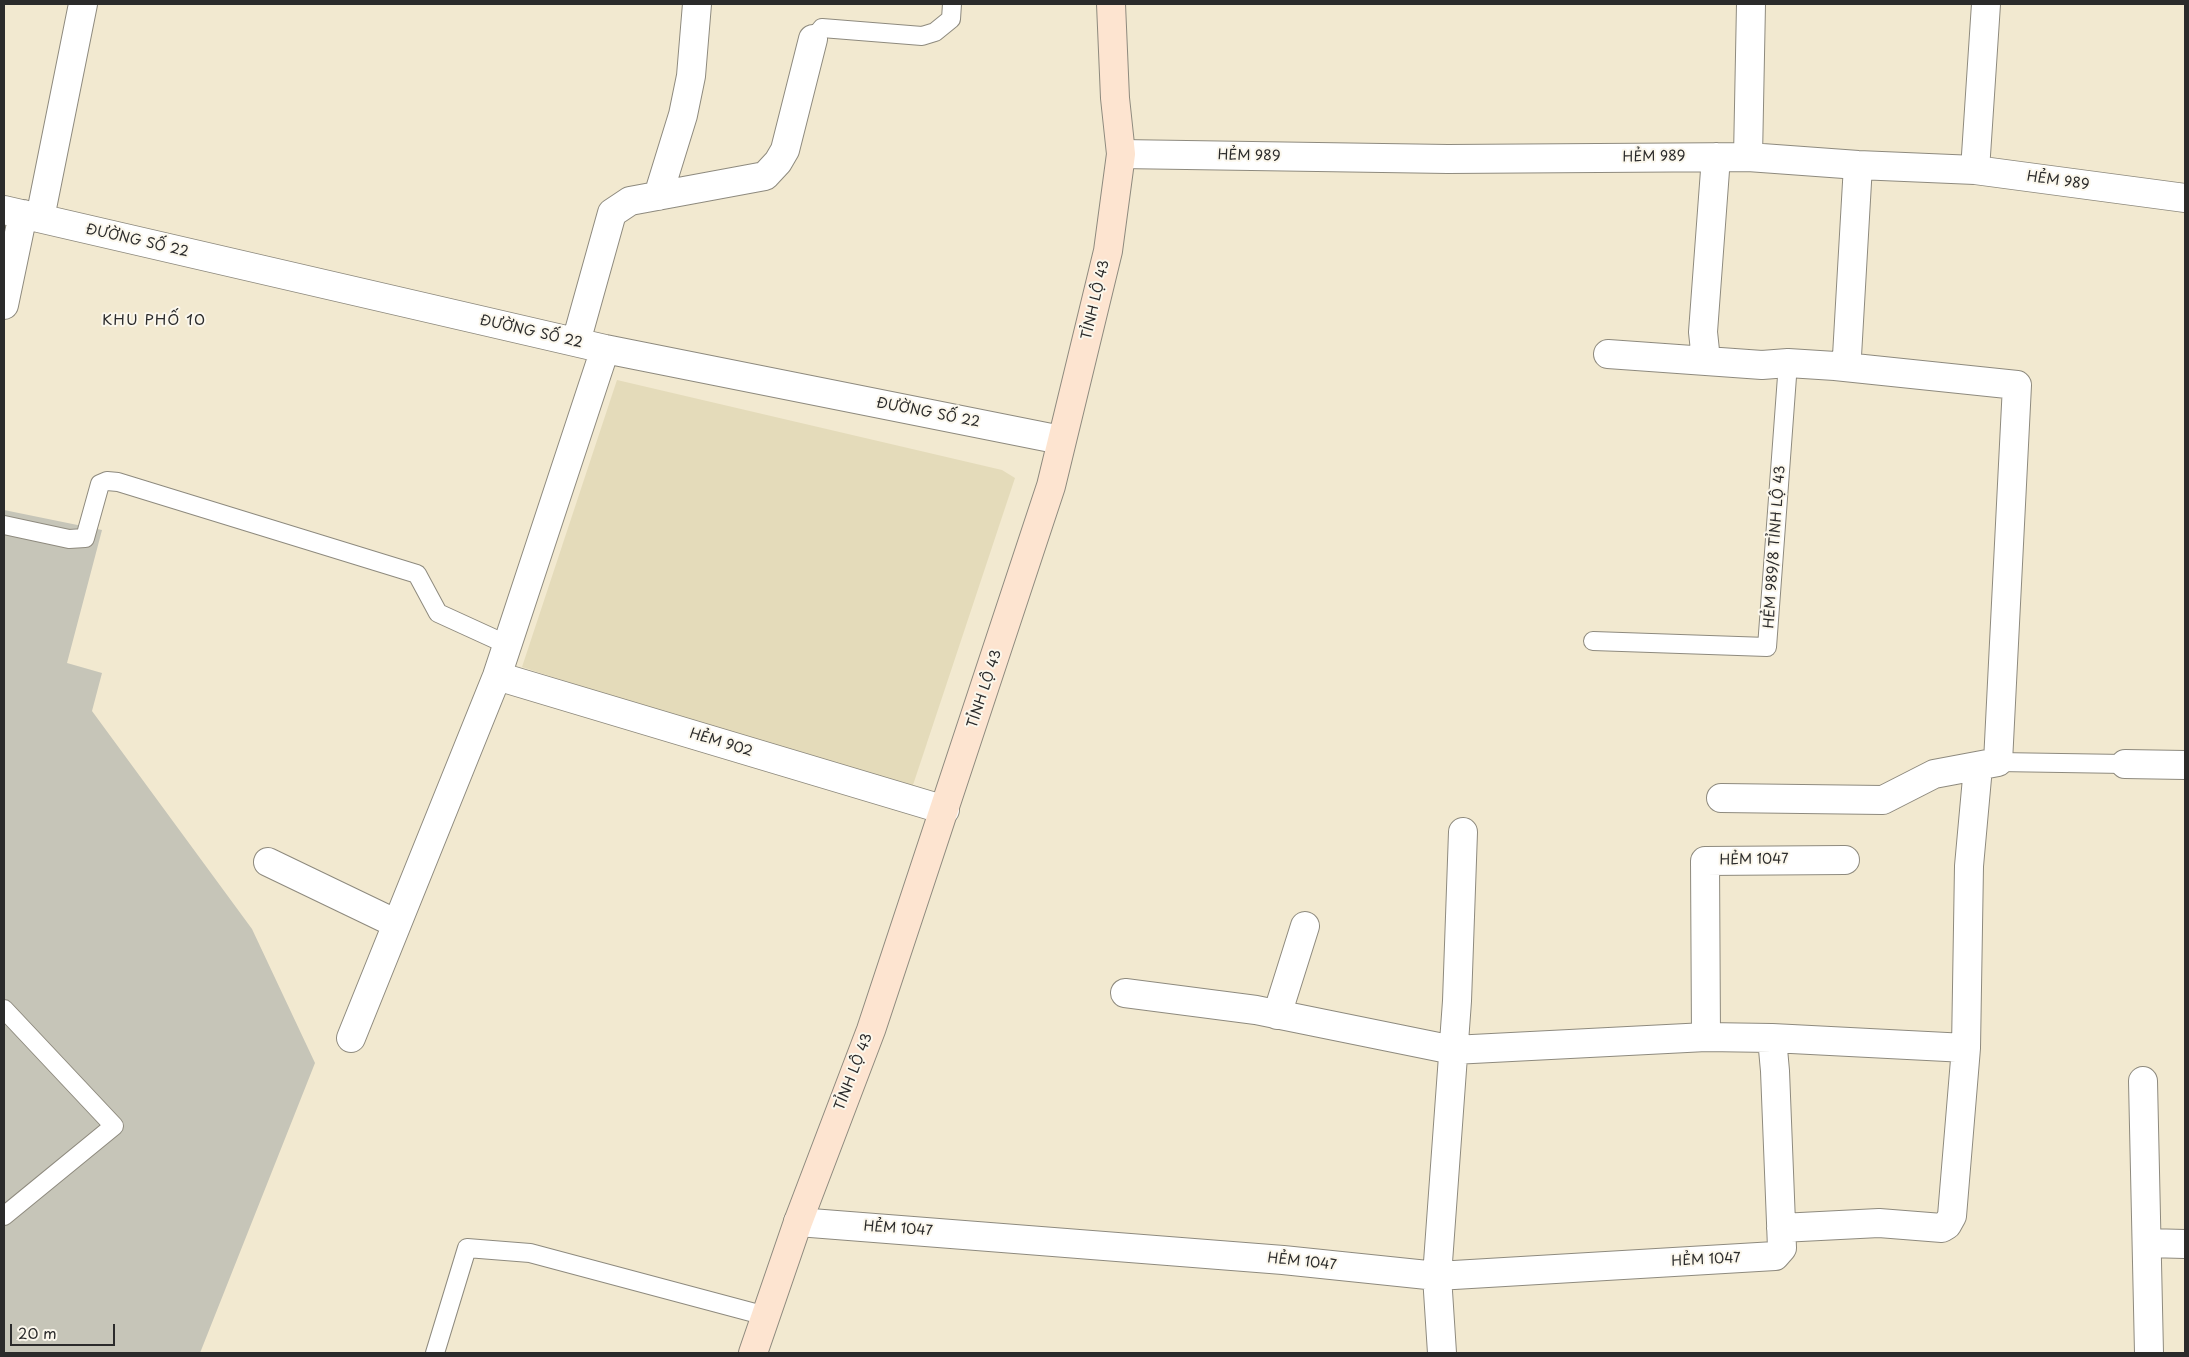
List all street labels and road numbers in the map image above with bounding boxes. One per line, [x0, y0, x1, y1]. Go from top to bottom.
street label: HẺM 989 [1217, 147, 1281, 165]
street label: HẺM 989 [1622, 148, 1686, 166]
street label: HẺM 989 [2026, 168, 2090, 194]
street label: ĐƯỜNG SỐ 22 [84, 221, 190, 261]
street label: TỈNH LỘ 43 [1079, 258, 1113, 342]
street label: ĐƯỜNG SỐ 22 [478, 312, 584, 352]
street label: ĐƯỜNG SỐ 22 [875, 395, 981, 431]
street label: HẺM 989/8 TỈNH LỘ 43 [1761, 465, 1789, 629]
street label: TỈNH LỘ 43 [964, 648, 1006, 730]
street label: HẺM 902 [687, 725, 755, 761]
street label: HẺM 1047 [1719, 851, 1789, 869]
street label: TỈNH LỘ 43 [832, 1031, 876, 1113]
street label: HẺM 1047 [863, 1218, 933, 1240]
street label: HẺM 1047 [1267, 1250, 1337, 1274]
street label: HẺM 1047 [1671, 1250, 1741, 1270]

